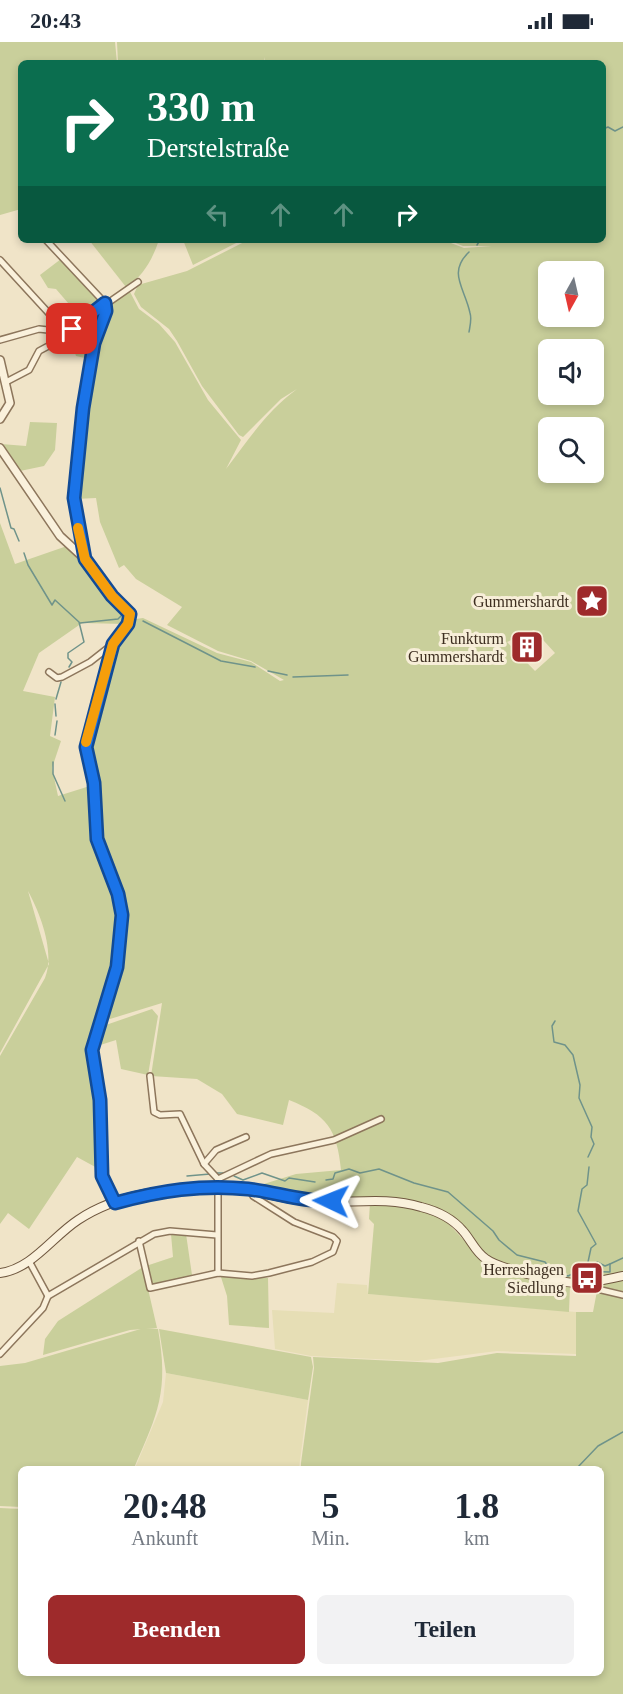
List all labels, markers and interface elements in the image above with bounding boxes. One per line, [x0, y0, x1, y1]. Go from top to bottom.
text: 20:43 [30, 8, 81, 33]
icon: right [48, 84, 126, 162]
text: 330 m [147, 84, 256, 130]
text: Derstelstraße [147, 133, 289, 163]
icon: left [201, 198, 234, 231]
icon: ahead [264, 198, 297, 231]
icon: ahead [327, 198, 360, 231]
icon: right [390, 198, 423, 231]
north arrow [538, 261, 604, 327]
map controls [538, 261, 604, 483]
pin [46, 303, 97, 354]
icon: arrive [55, 312, 88, 345]
button: sound [538, 339, 604, 405]
button: search [538, 417, 604, 483]
place icon: Gummershardt [574, 583, 610, 619]
place label: Gummershardt [473, 593, 570, 610]
building icon: Funkturm Gummershardt [509, 629, 545, 665]
place label: Funkturm Gummershardt [408, 630, 505, 665]
position arrow [299, 1169, 363, 1233]
bus stop icon: Herreshagen Siedlung [569, 1260, 605, 1296]
place label: Herreshagen Siedlung [483, 1261, 564, 1297]
text: 20:48 [123, 1486, 207, 1526]
text: 5 [321, 1486, 339, 1526]
text: 1.8 [454, 1486, 499, 1526]
text: Ankunft [131, 1527, 198, 1549]
text: Min. [311, 1527, 350, 1549]
text: km [464, 1527, 490, 1549]
button: Beenden [48, 1595, 305, 1664]
button: Teilen [317, 1595, 574, 1664]

